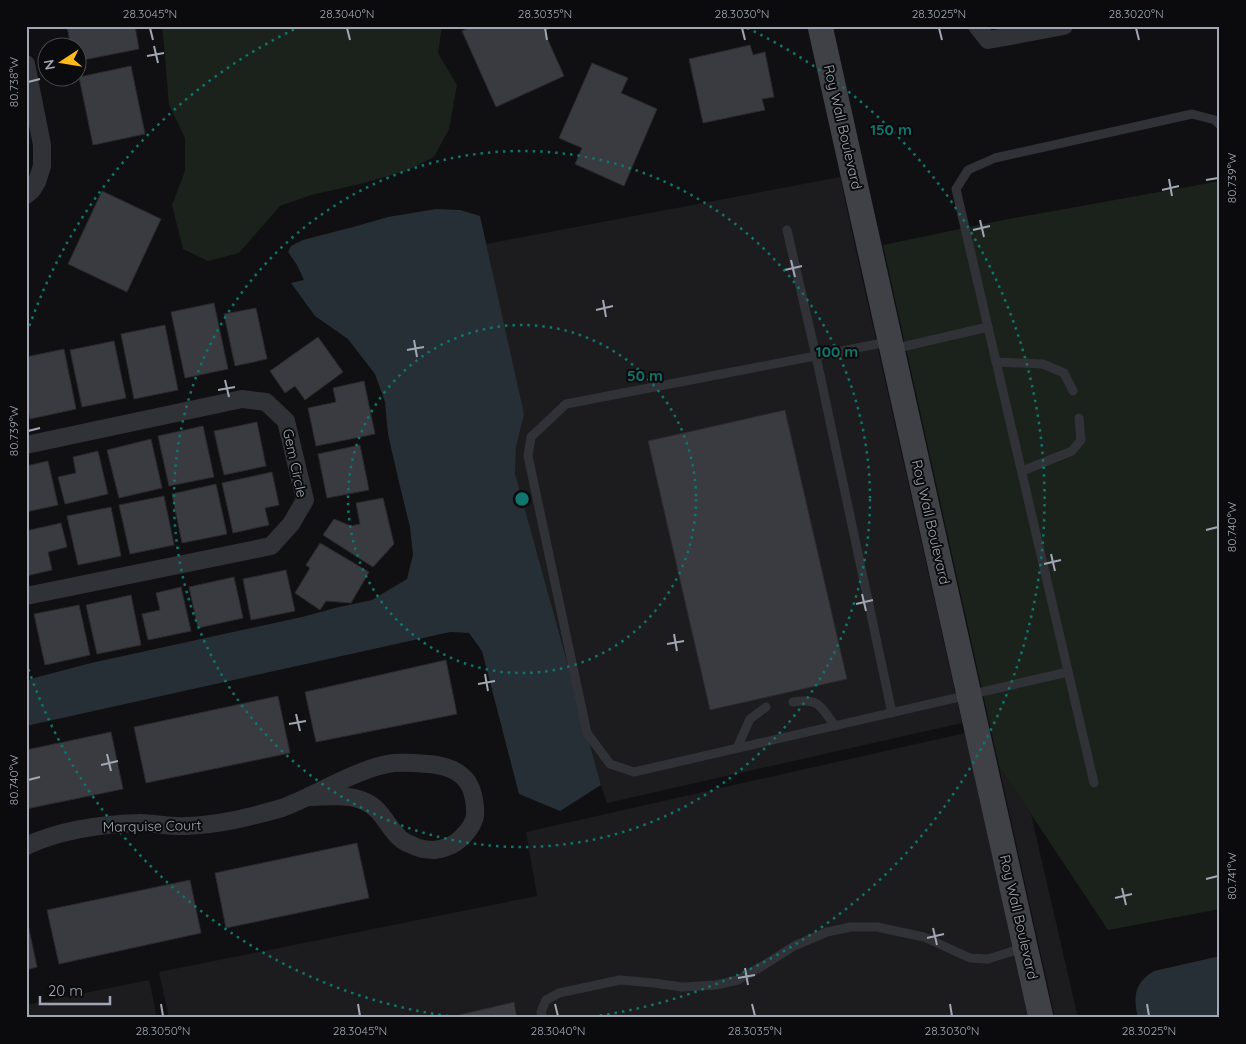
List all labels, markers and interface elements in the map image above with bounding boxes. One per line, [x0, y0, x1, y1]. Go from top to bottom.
text: 28.3045°N [123, 6, 177, 21]
text: 28.3040°N [320, 6, 374, 21]
text: 28.3035°N [518, 6, 572, 21]
text: 28.3030°N [715, 6, 769, 21]
text: 28.3025°N [912, 6, 966, 21]
text: 28.3020°N [1108, 6, 1164, 21]
north arrow [38, 38, 88, 88]
text: 80.738°W [6, 56, 21, 107]
text: N [39, 58, 59, 72]
street label: Roy Wall Boulevard [820, 63, 866, 191]
text: 150 m [870, 120, 912, 139]
text: 80.739°W [1224, 152, 1239, 203]
text: 100 m [816, 342, 858, 361]
text: 50 m [627, 366, 663, 385]
text: 80.739°W [6, 405, 21, 456]
street label: Gem Circle [279, 427, 311, 499]
street label: Roy Wall Boulevard [908, 458, 954, 586]
centre of rings [513, 490, 531, 508]
text: 80.740°W [1224, 501, 1239, 552]
text: 80.740°W [6, 754, 21, 805]
street label: Marquise Court [103, 816, 202, 836]
text: 80.741°W [1224, 852, 1239, 900]
street label: Roy Wall Boulevard [996, 853, 1042, 981]
scale bar [40, 974, 110, 1006]
text: 20 m [48, 981, 83, 1000]
text: 28.3050°N [135, 1023, 191, 1038]
text: 28.3045°N [333, 1023, 387, 1038]
text: 28.3040°N [531, 1023, 585, 1038]
text: 28.3035°N [728, 1023, 782, 1038]
text: 28.3030°N [925, 1023, 979, 1038]
text: 28.3025°N [1122, 1023, 1176, 1038]

